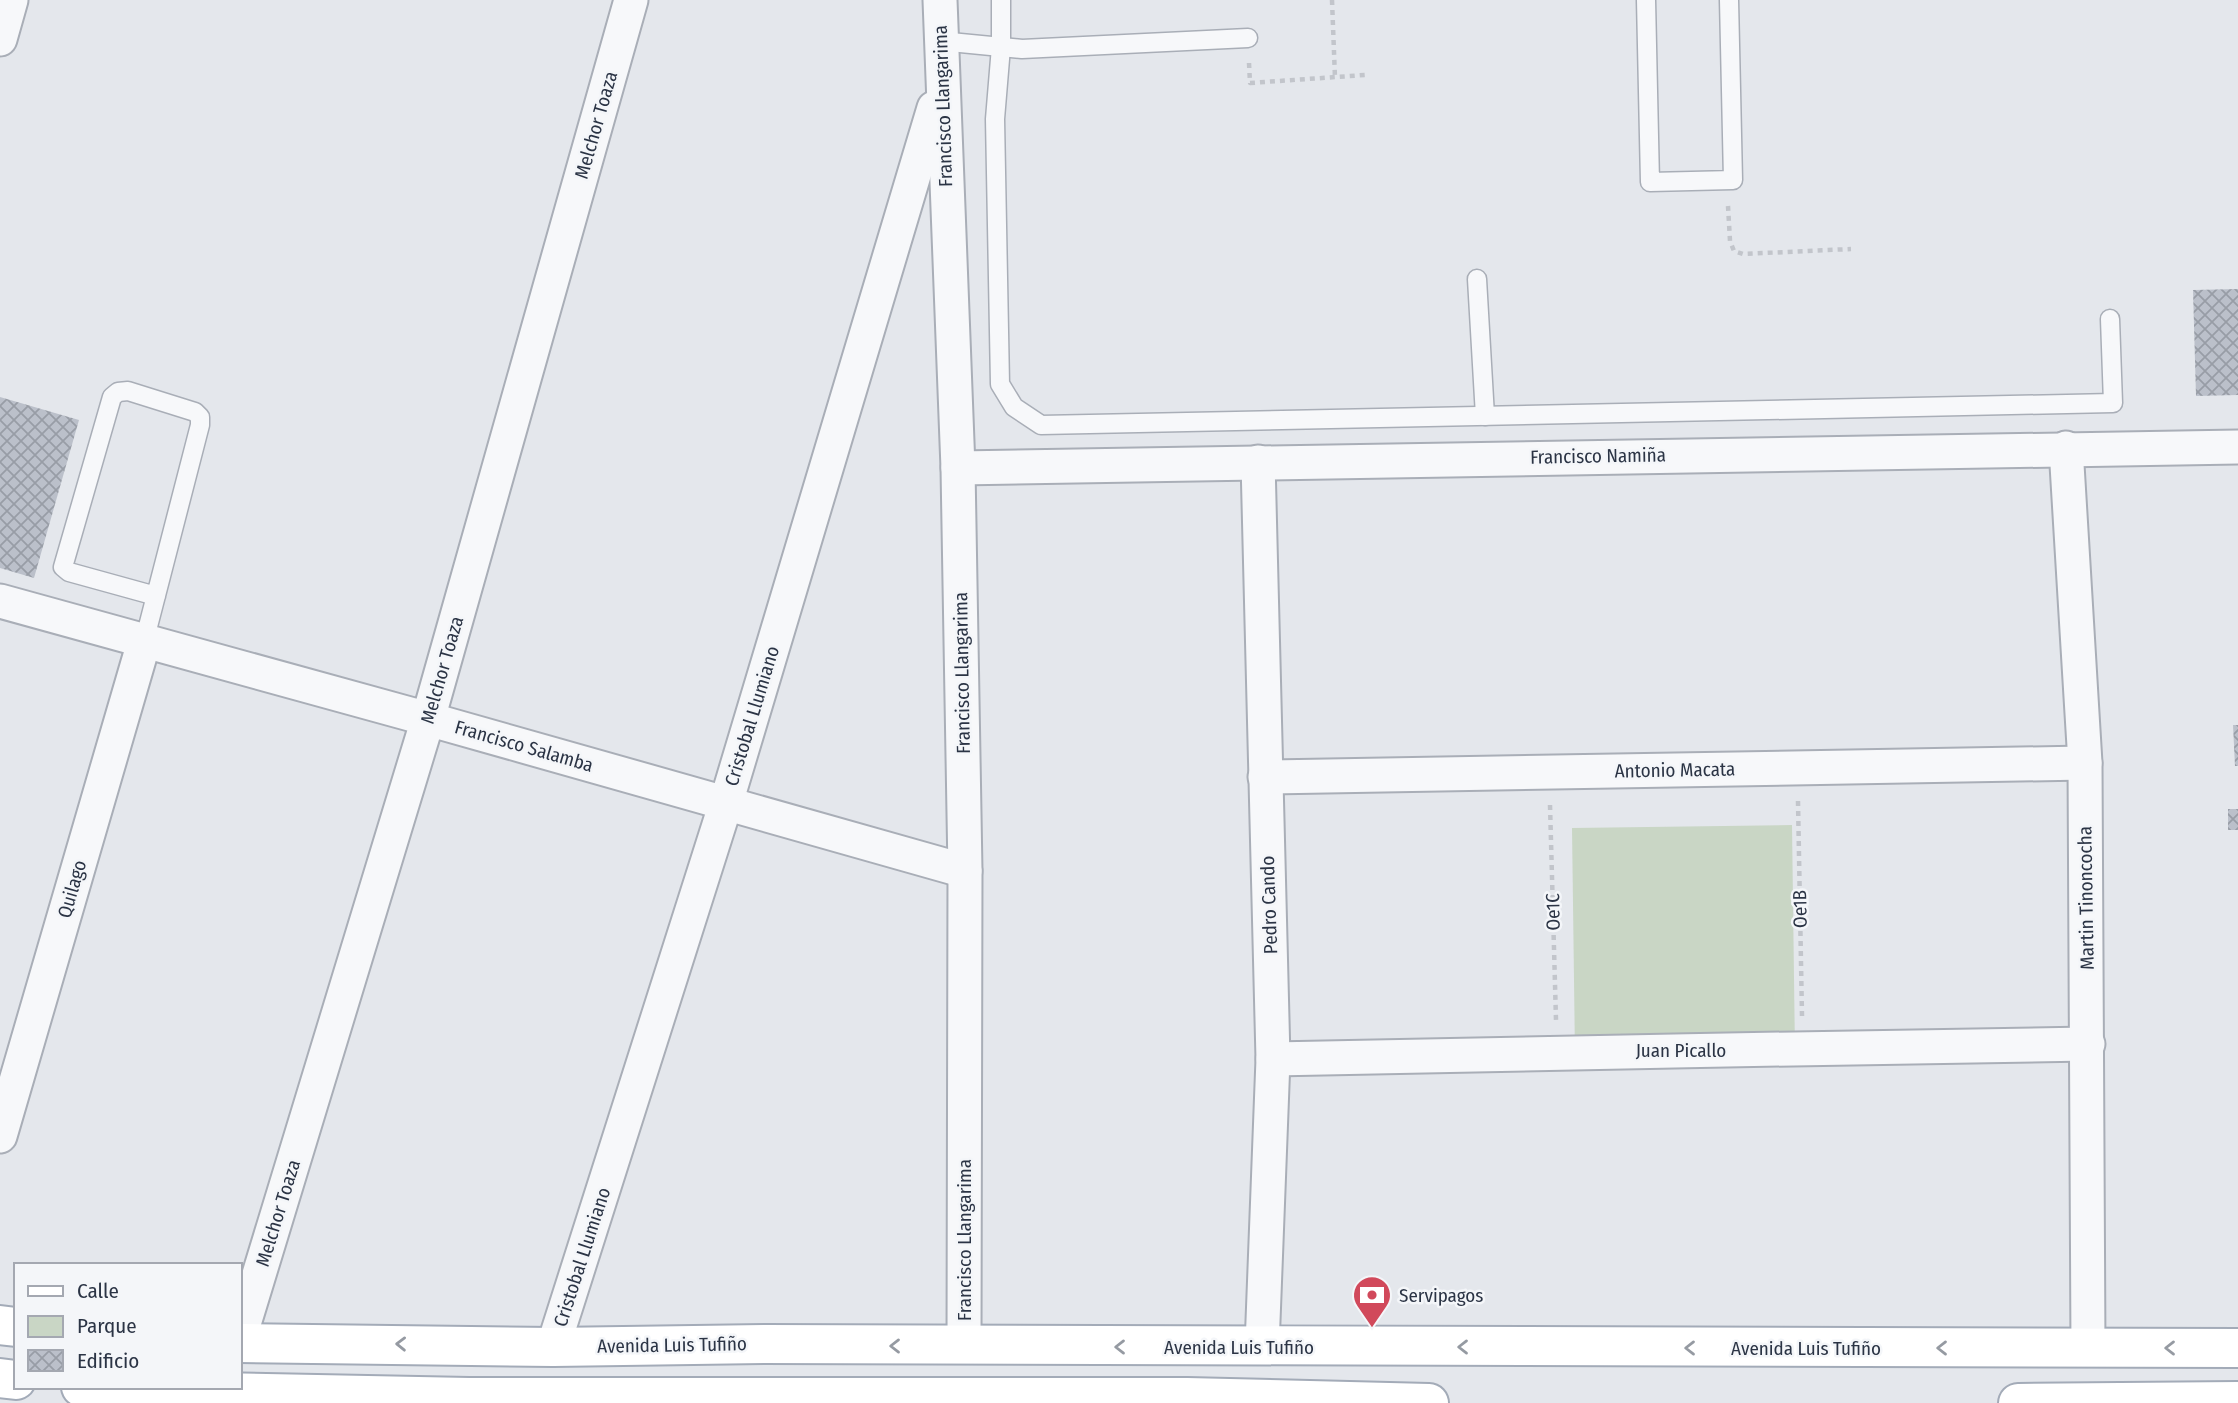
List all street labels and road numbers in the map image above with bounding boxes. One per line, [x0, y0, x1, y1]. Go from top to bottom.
street label: Francisco Llangarima [929, 25, 957, 187]
street label: Melchor Toaza [570, 69, 622, 181]
street label: Francisco Namiña [1530, 443, 1666, 469]
street label: Francisco Llangarima [949, 592, 975, 754]
street label: Melchor Toaza [416, 614, 468, 726]
street label: Cristobal Llumiano [720, 643, 784, 789]
street label: Francisco Salamba [452, 715, 596, 777]
street label: Antonio Macata [1614, 757, 1736, 783]
street label: Martin Tinoncocha [2073, 826, 2099, 970]
street label: Pedro Cando [1256, 855, 1282, 955]
street label: Quilago [53, 857, 91, 921]
street label: Oe1B [1788, 890, 1812, 928]
street label: Oe1C [1541, 893, 1565, 931]
street label: Juan Picallo [1636, 1039, 1726, 1062]
street label: Melchor Toaza [251, 1157, 305, 1269]
street label: Francisco Llangarima [953, 1159, 976, 1321]
street label: Cristobal Llumiano [549, 1184, 615, 1330]
street label: Avenida Luis Tufiño [597, 1332, 747, 1358]
street label: Avenida Luis Tufiño [1164, 1336, 1314, 1359]
street label: Avenida Luis Tufiño [1731, 1337, 1881, 1360]

